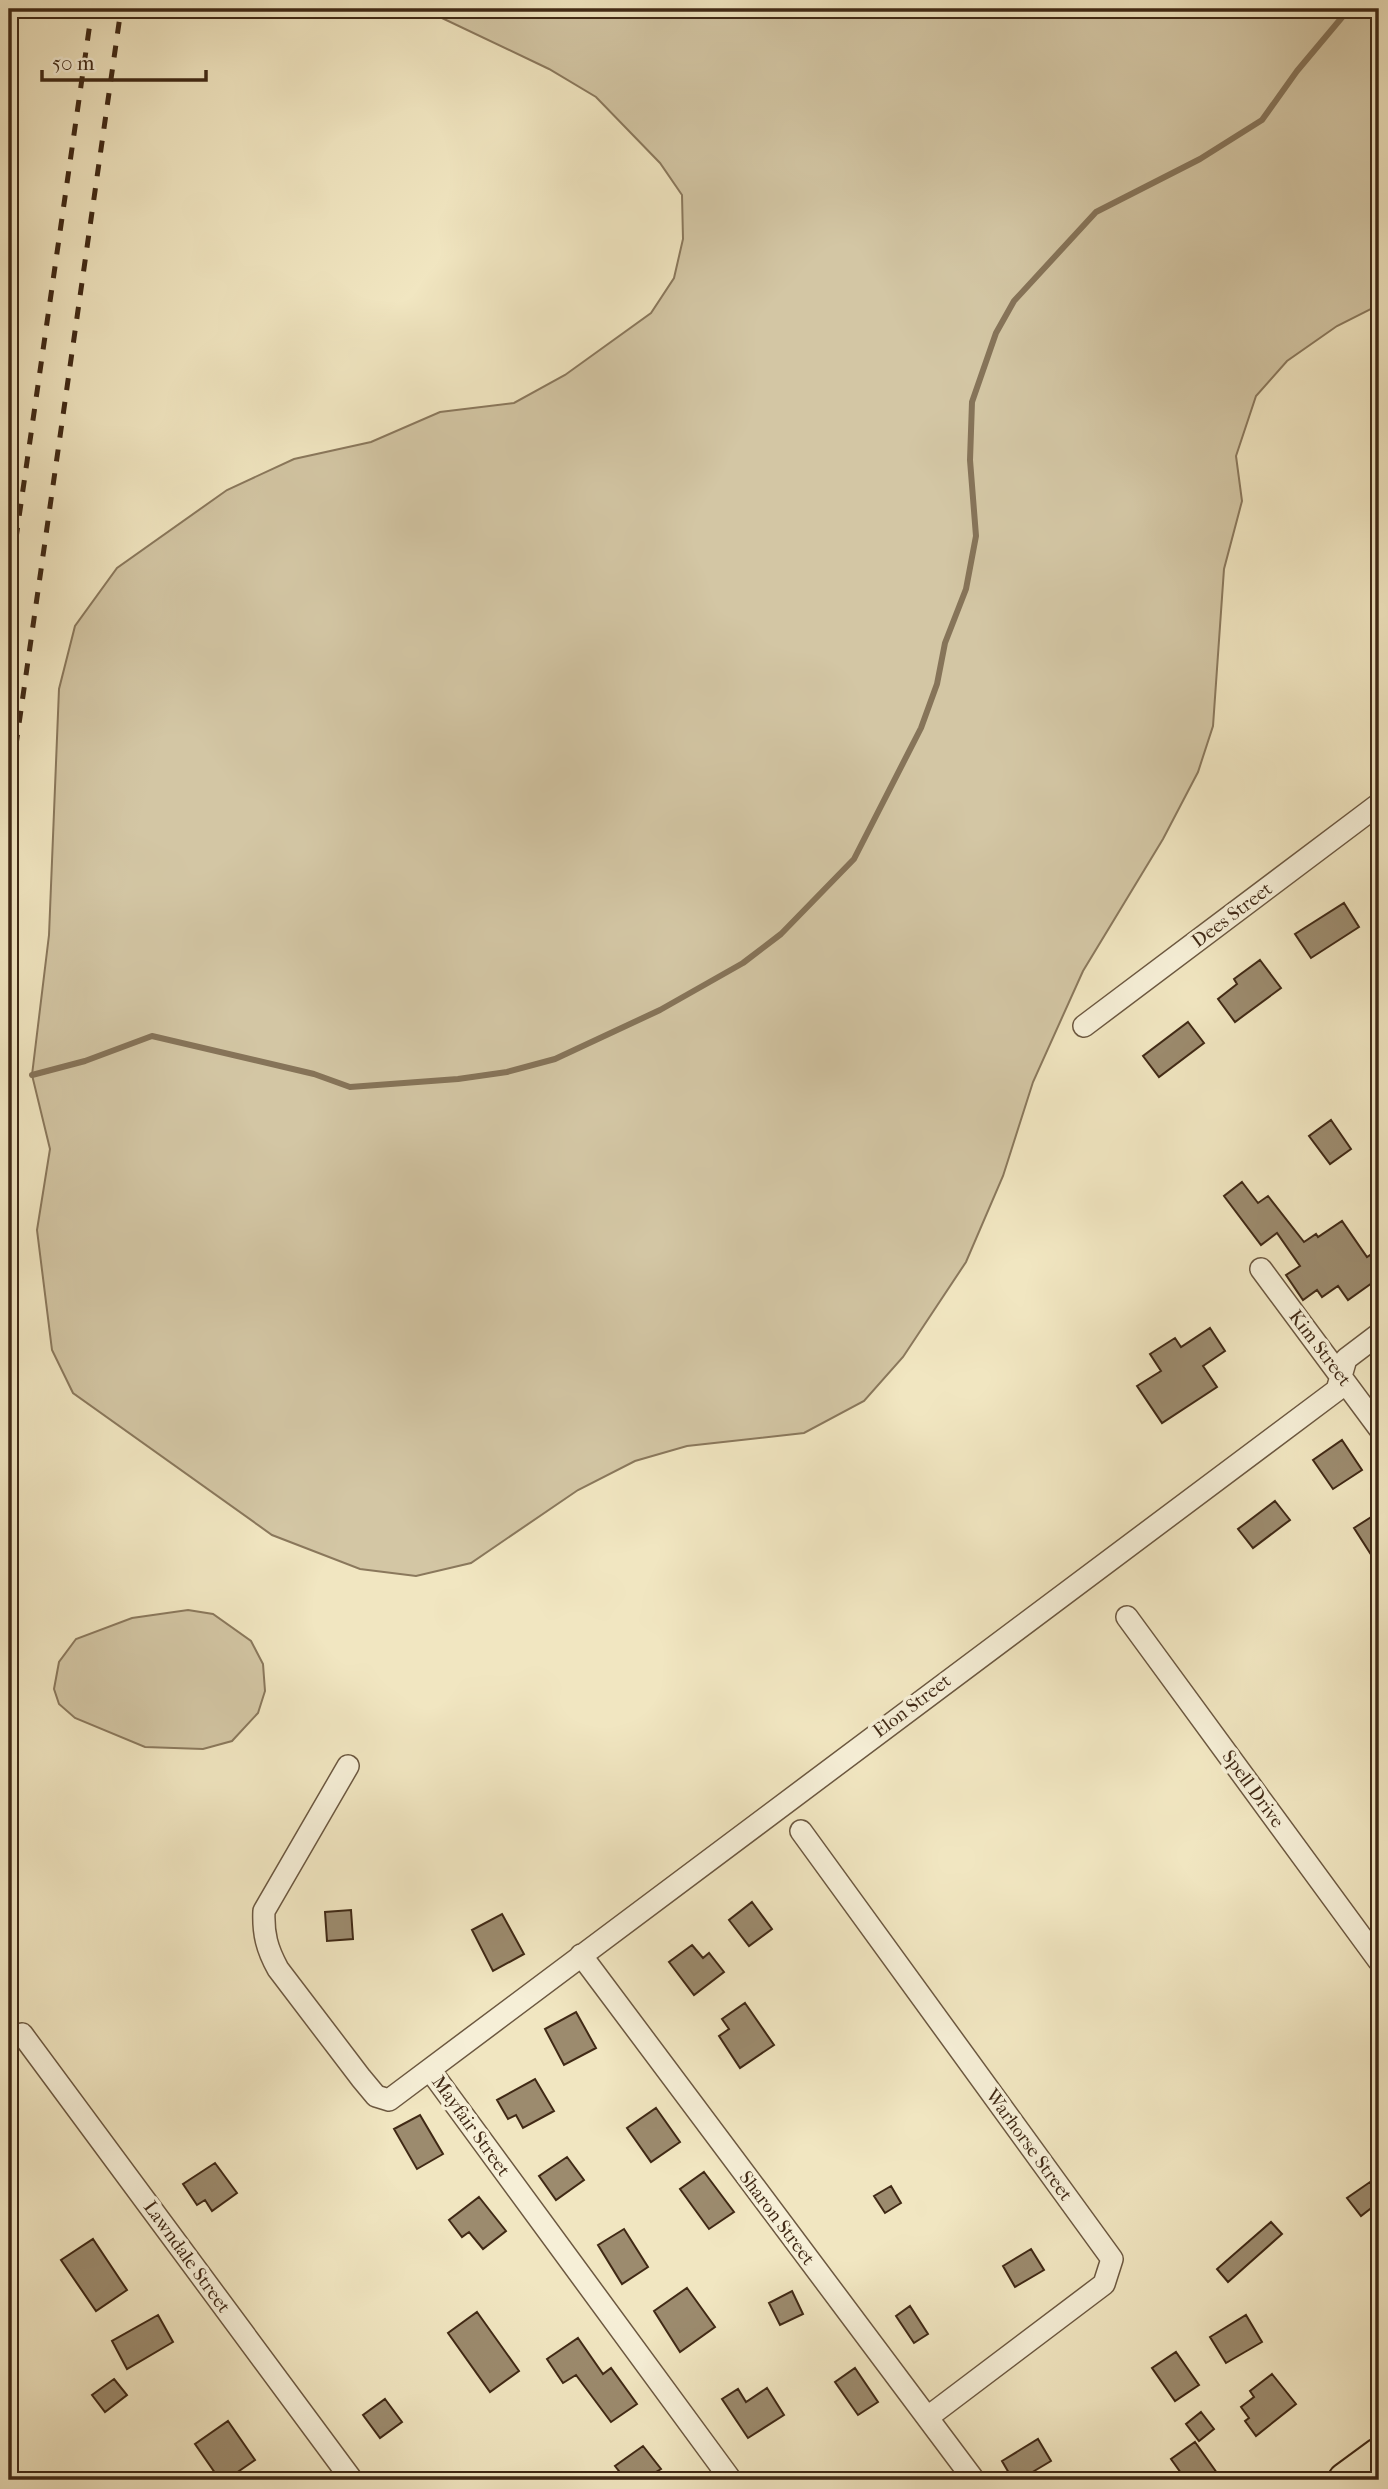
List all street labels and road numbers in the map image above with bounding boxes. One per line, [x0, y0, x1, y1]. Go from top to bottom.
street label: Dees Street [1188, 878, 1277, 952]
street label: Kim Street [1284, 1306, 1356, 1391]
street label: Elon Street [869, 1670, 955, 1742]
street label: Spell Drive [1218, 1746, 1288, 1832]
street label: Mayfair Street [427, 2071, 515, 2181]
street label: Warhorse Street [980, 2084, 1077, 2205]
street label: Sharon Street [735, 2167, 820, 2270]
street label: Lawndale Street [139, 2197, 235, 2317]

